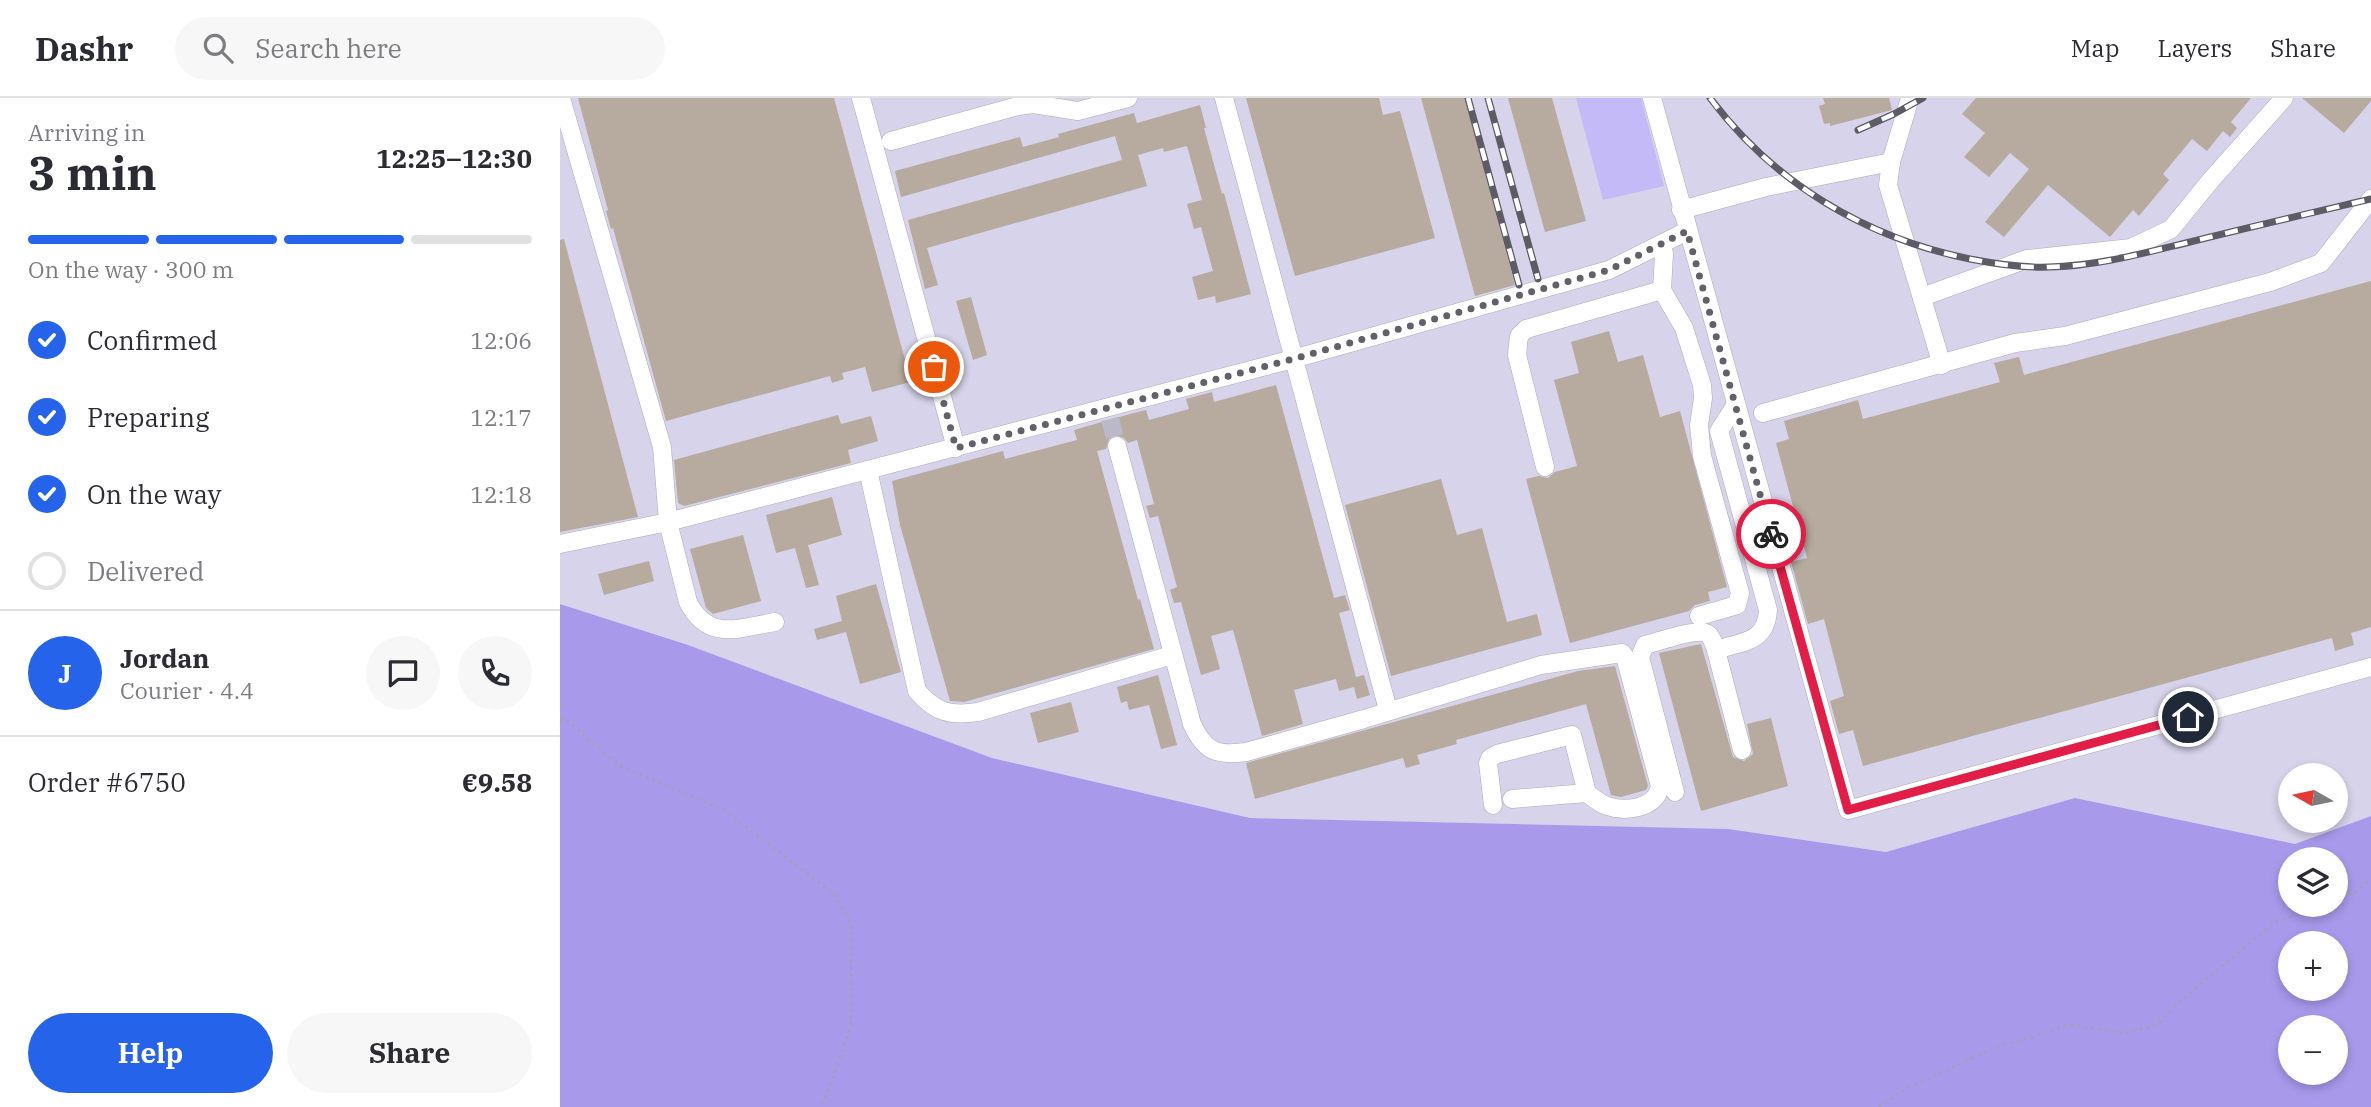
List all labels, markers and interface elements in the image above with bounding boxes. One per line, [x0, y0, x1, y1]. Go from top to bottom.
search box [175, 17, 665, 80]
text: Dashr [35, 27, 133, 70]
icon: search [199, 29, 237, 67]
text: Search here [255, 31, 402, 65]
text: Map [2071, 32, 2119, 64]
text: Layers [2157, 32, 2232, 64]
text: Share [2270, 32, 2336, 64]
text: Arriving in [28, 117, 145, 147]
text: 12:25–12:30 [376, 141, 532, 175]
text: 3 min [28, 143, 157, 203]
text: On the way · 300 m [28, 254, 234, 284]
icon: check [28, 321, 66, 359]
text: Confirmed [87, 323, 218, 357]
text: 12:06 [470, 325, 532, 355]
pin [904, 337, 964, 397]
icon: bag [915, 348, 953, 386]
icon: check [28, 398, 66, 436]
text: Preparing [87, 400, 209, 434]
text: 12:17 [470, 402, 532, 432]
icon: check [28, 475, 66, 513]
text: On the way [87, 477, 221, 511]
text: 12:18 [470, 479, 532, 509]
courier [1736, 499, 1806, 569]
icon: bike [1752, 515, 1790, 553]
text: Delivered [87, 554, 204, 588]
button: chat [366, 636, 440, 710]
button: phone [458, 636, 532, 710]
text: Jordan [120, 641, 210, 675]
text: J [58, 656, 72, 690]
text: Courier · 4.4 [120, 675, 254, 705]
pin [2158, 687, 2218, 747]
icon: home [2169, 698, 2207, 736]
north arrow [2278, 763, 2348, 833]
map controls [2278, 763, 2348, 1085]
text: Order #6750 [28, 765, 186, 799]
text: €9.58 [462, 765, 532, 799]
button: layers [2278, 847, 2348, 917]
button: + [2278, 931, 2348, 1001]
button: Help [28, 1013, 273, 1093]
button: Share [287, 1013, 532, 1093]
button: − [2278, 1015, 2348, 1085]

